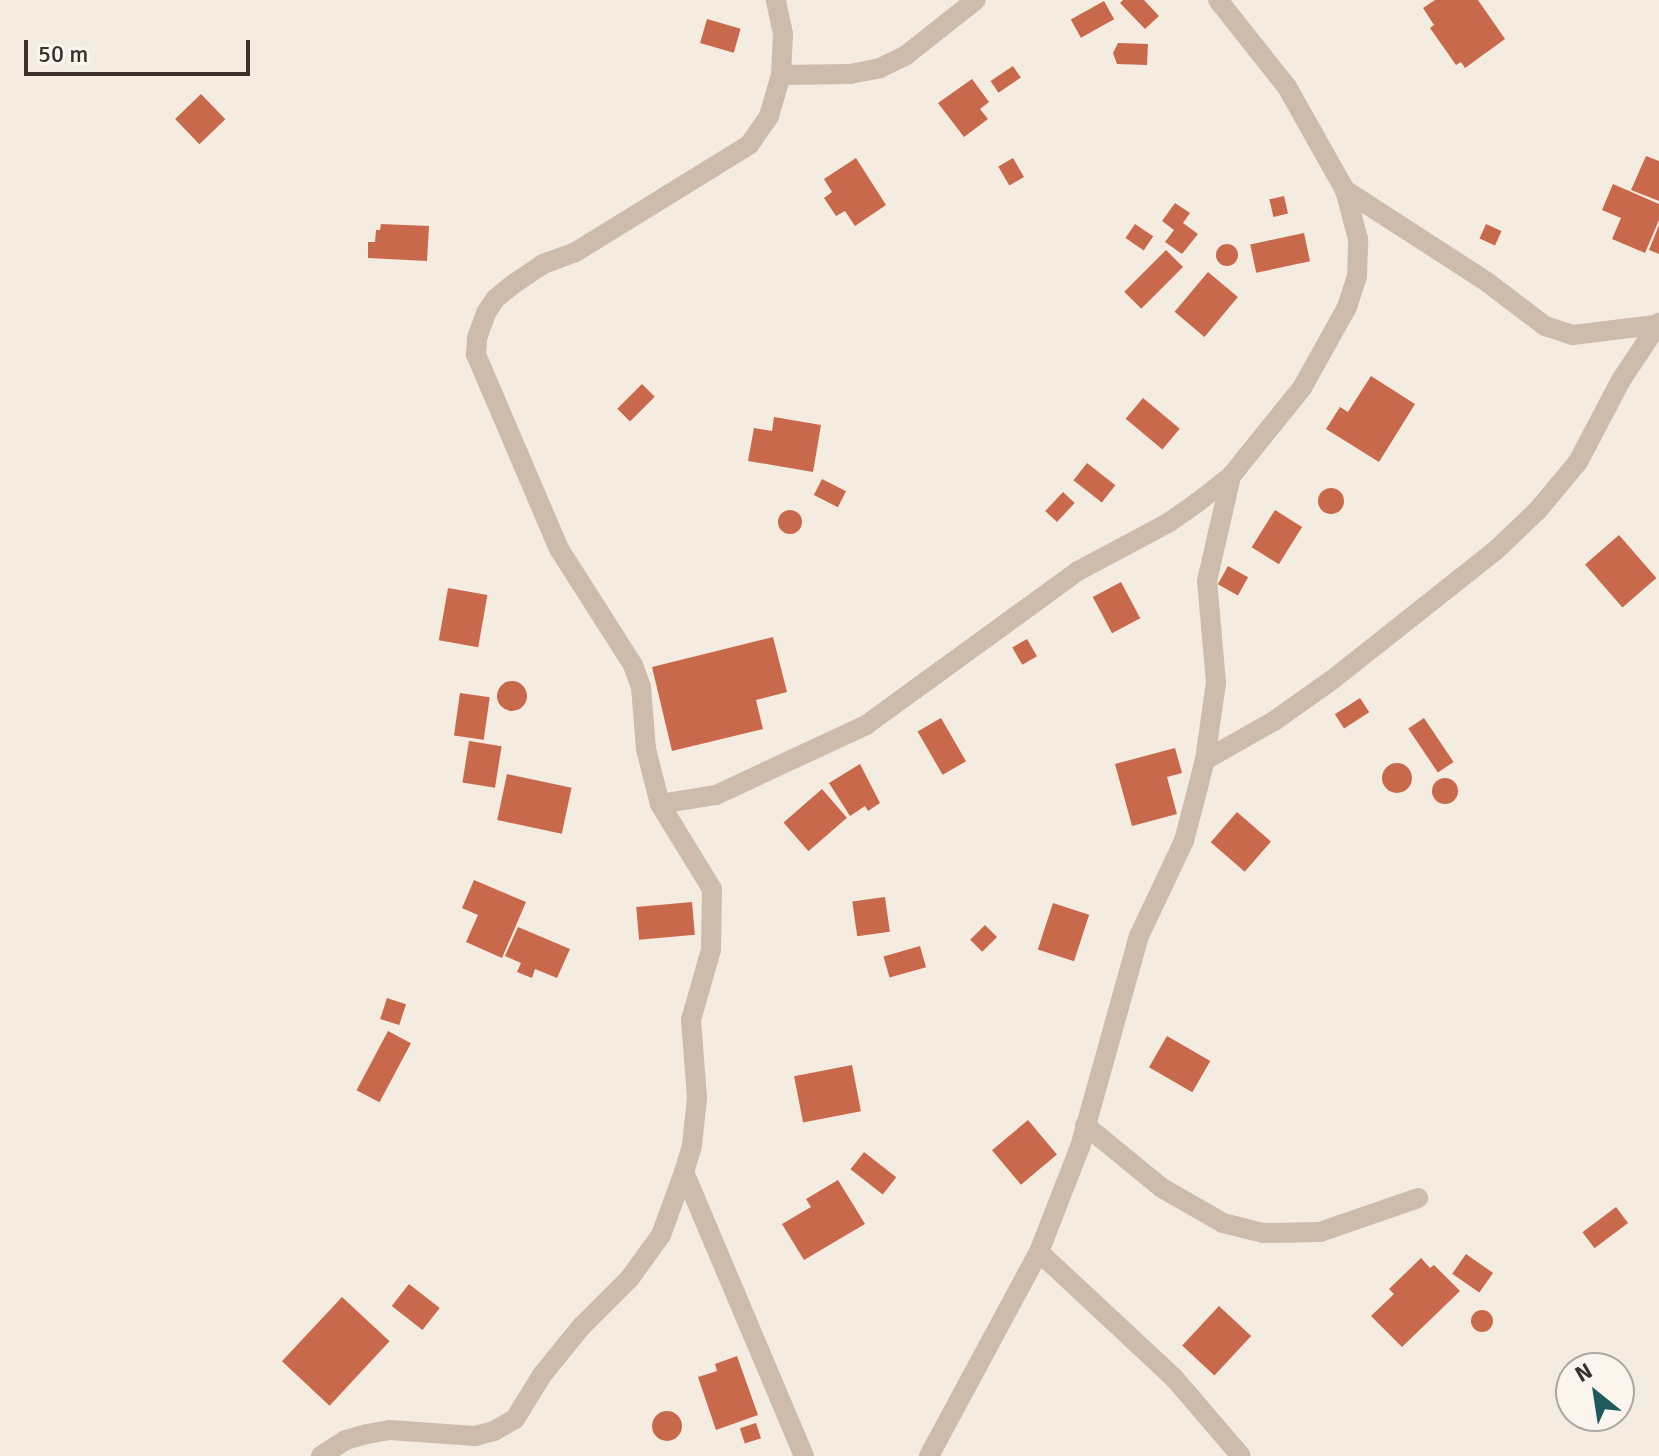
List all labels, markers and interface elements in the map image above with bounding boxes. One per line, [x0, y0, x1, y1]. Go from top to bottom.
scale bar [28, 24, 254, 74]
text: 50 m [38, 39, 88, 69]
north arrow [1555, 1352, 1635, 1432]
text: N [1570, 1357, 1597, 1388]

